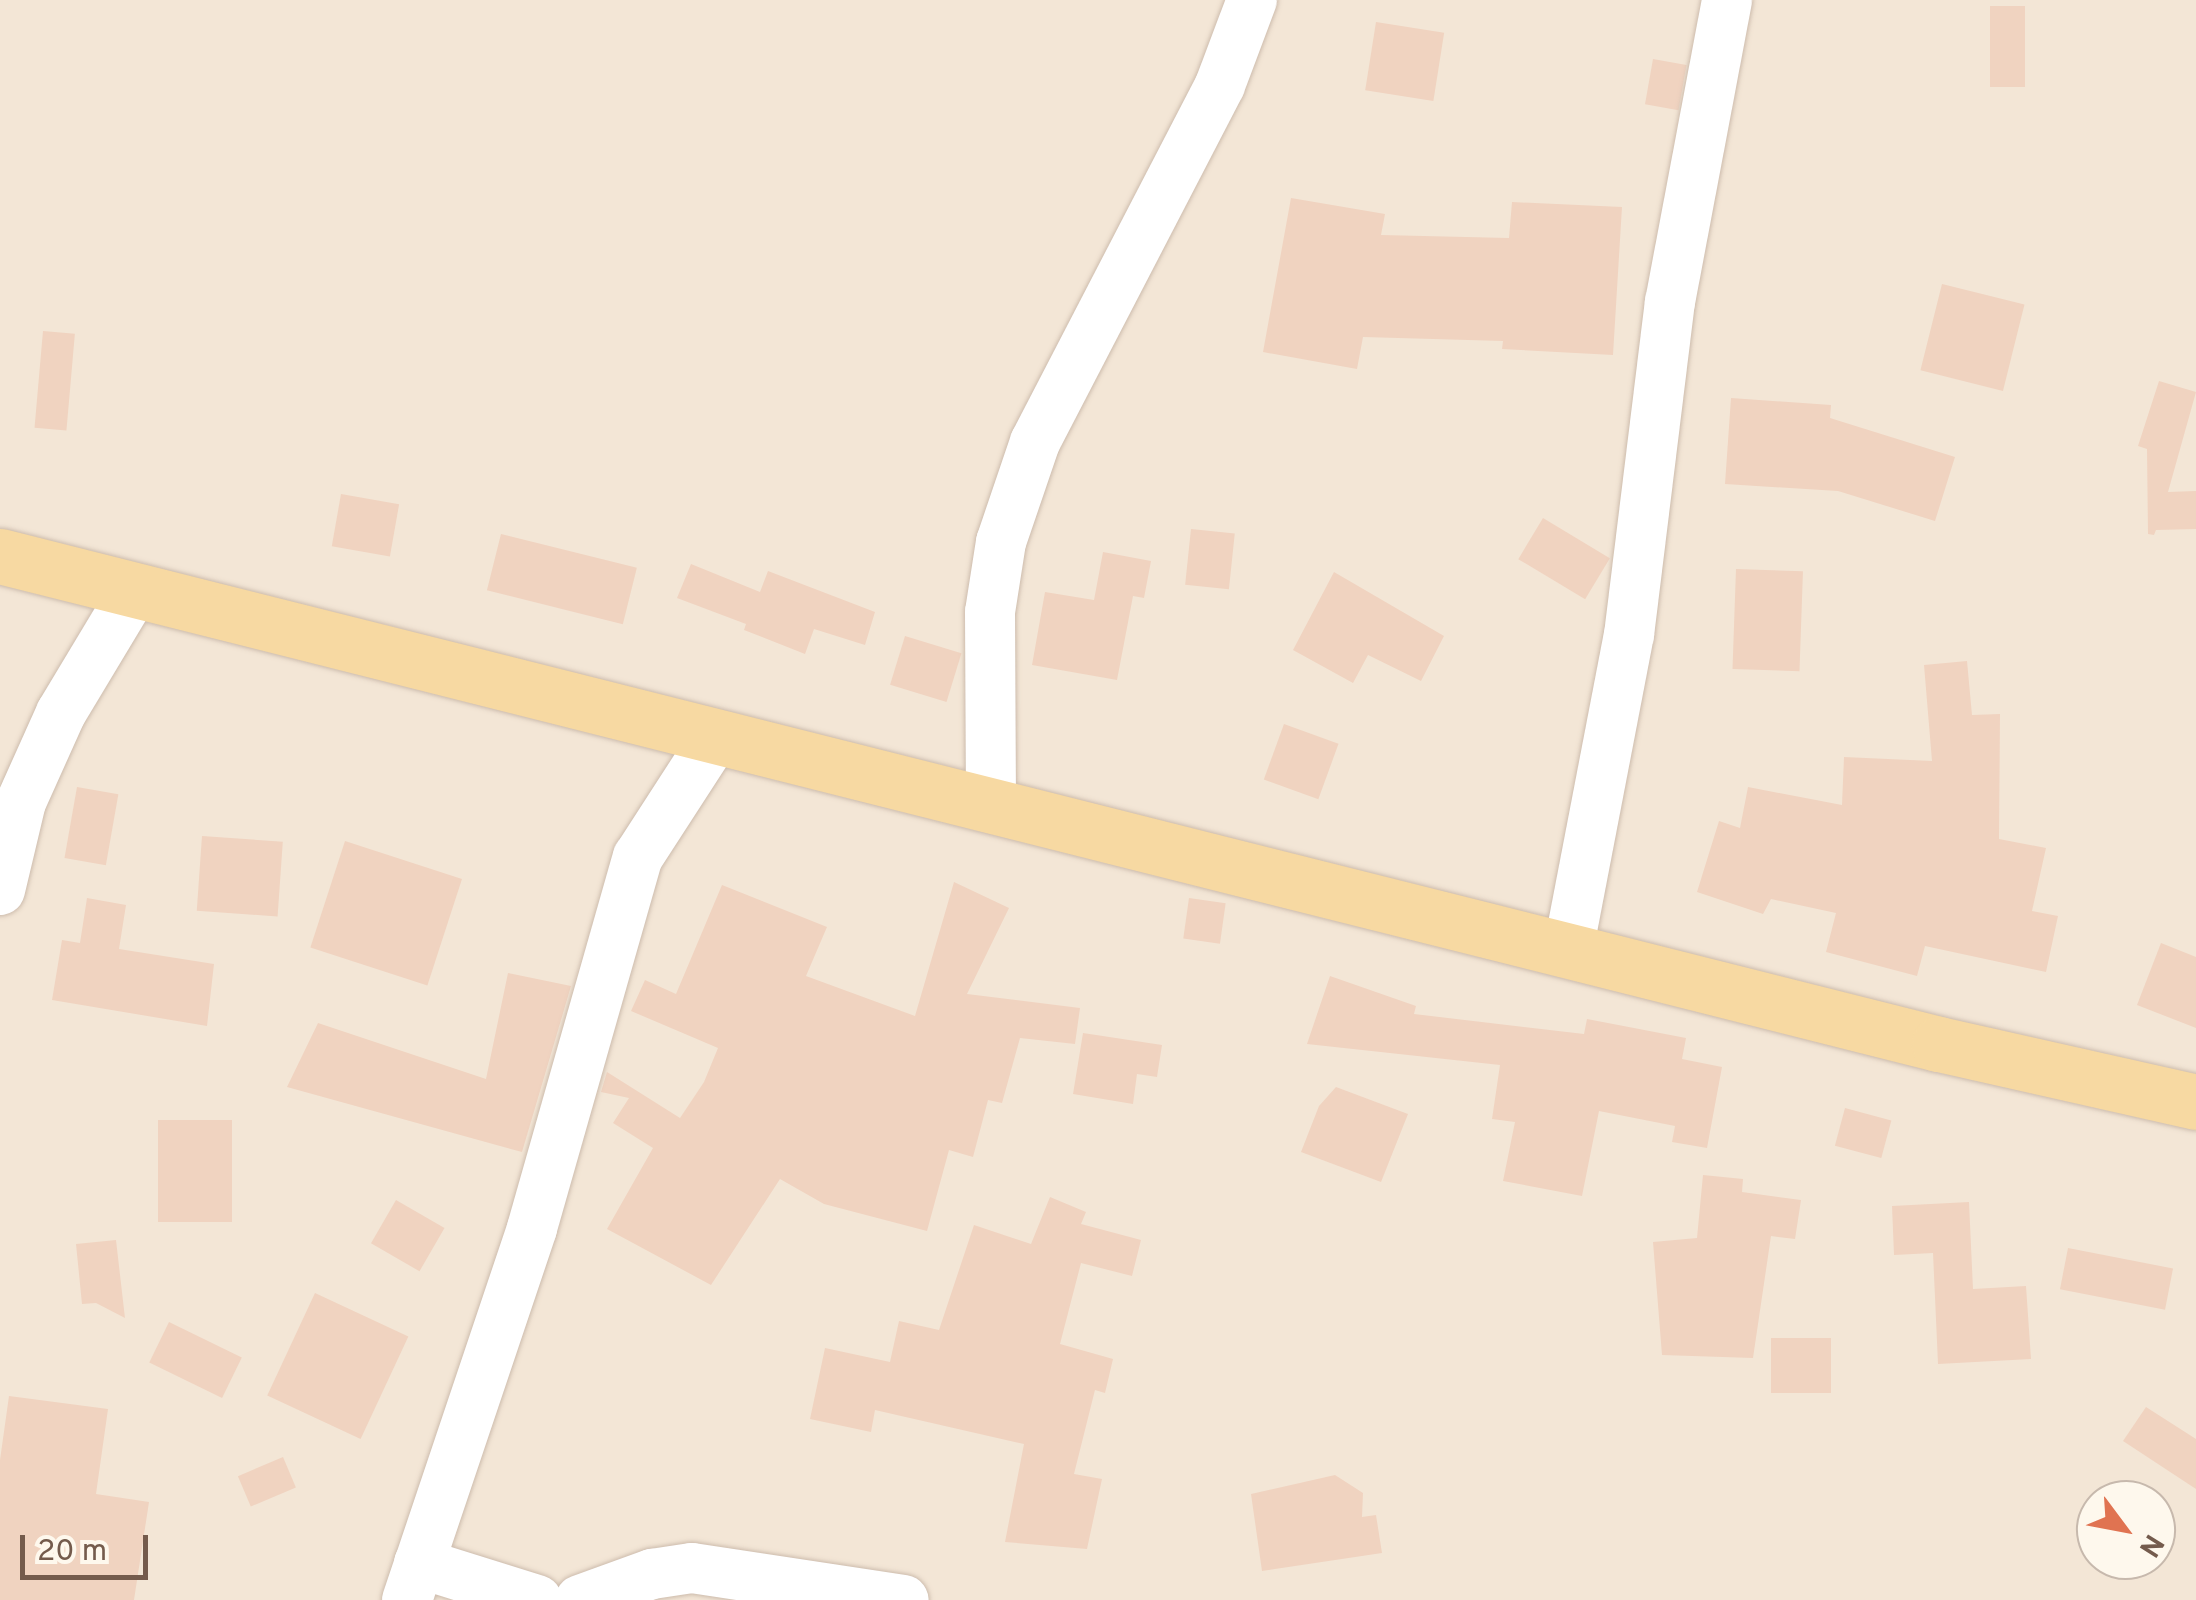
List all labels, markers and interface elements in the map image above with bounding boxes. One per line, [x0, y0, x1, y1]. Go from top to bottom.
north arrow [2076, 1480, 2176, 1580]
scale bar [25, 1515, 152, 1577]
text: N [2129, 1527, 2170, 1563]
text: 20 m [37, 1534, 107, 1571]

